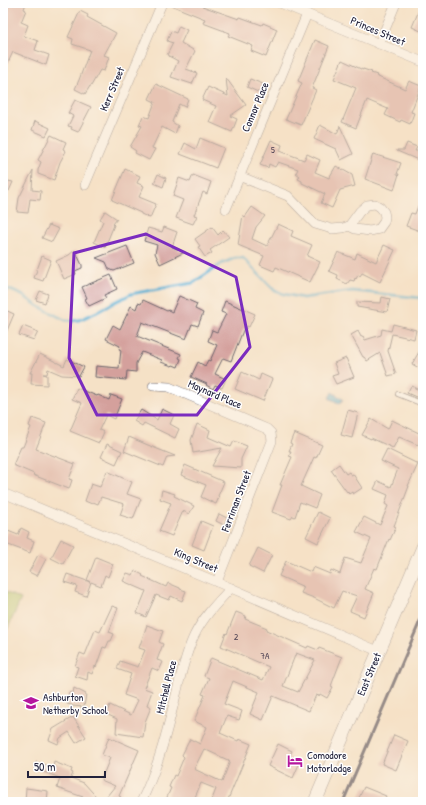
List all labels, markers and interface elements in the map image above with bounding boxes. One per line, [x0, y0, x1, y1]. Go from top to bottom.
street label: Princes Street [349, 13, 408, 49]
street label: Kerr Street [96, 65, 128, 113]
street label: Connor Place [238, 79, 272, 134]
house number: 5 [271, 144, 275, 156]
street label: Maynard Place [186, 376, 245, 412]
street label: Ferriman Street [218, 468, 254, 534]
street label: King Street [172, 545, 220, 576]
house number: 2 [234, 631, 239, 643]
house number: 7A [261, 650, 270, 662]
street label: East Street [354, 650, 384, 698]
street label: Mitchell Place [153, 658, 180, 715]
place label: Ashburton Netherby School [43, 690, 108, 717]
school or university icon: Ashburton Netherby School [22, 694, 40, 712]
place label: Comodore Motorlodge [307, 748, 352, 775]
hotel icon: Comodore Motorlodge [286, 752, 304, 770]
scale bar [28, 753, 105, 779]
text: 50 m [34, 758, 55, 775]

